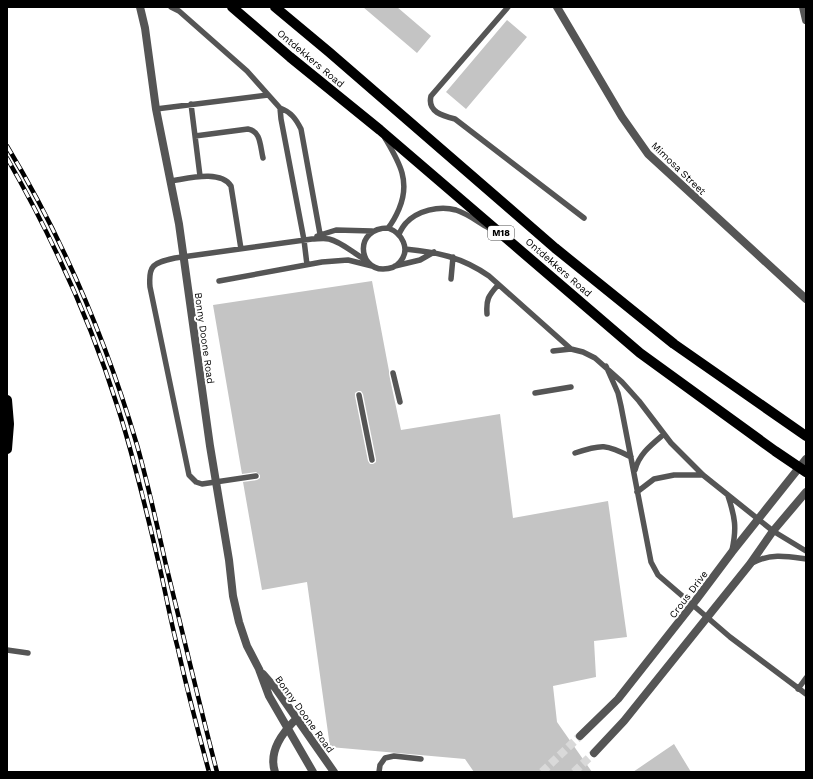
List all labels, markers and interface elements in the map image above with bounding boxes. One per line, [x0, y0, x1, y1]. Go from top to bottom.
street label: Ontdekkers Road [275, 27, 346, 89]
street label: Mimosa Street [649, 140, 709, 198]
road number: M18 [488, 226, 514, 240]
street label: Ontdekkers Road [523, 236, 594, 299]
street label: Bonny Doone Road [193, 292, 216, 384]
street label: Crous Drive [667, 568, 710, 620]
street label: Bonny Doone Road [273, 674, 336, 755]

